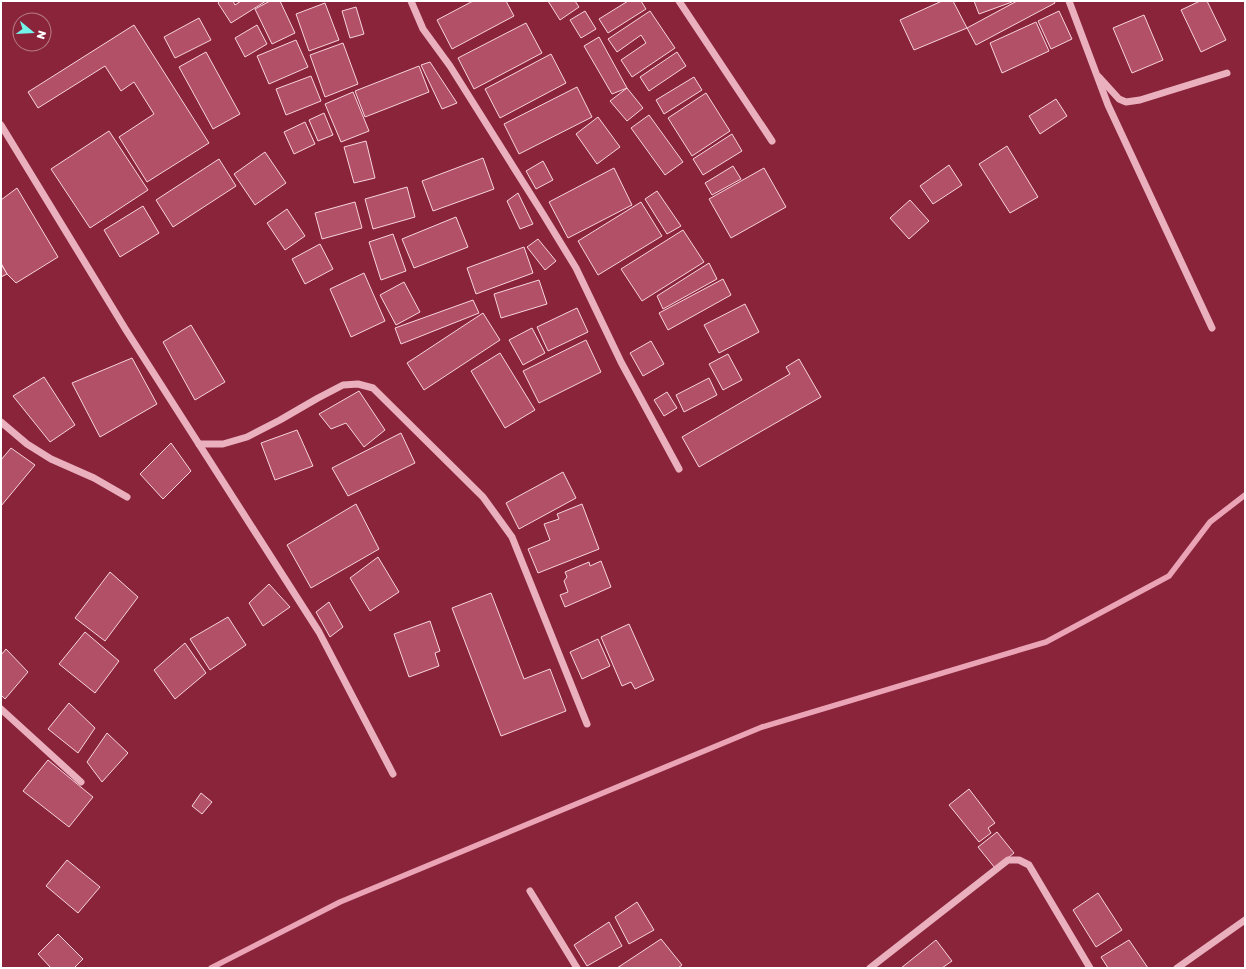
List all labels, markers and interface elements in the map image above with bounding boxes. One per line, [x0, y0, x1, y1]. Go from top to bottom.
north arrow [12, 12, 52, 52]
text: N [35, 29, 49, 41]

